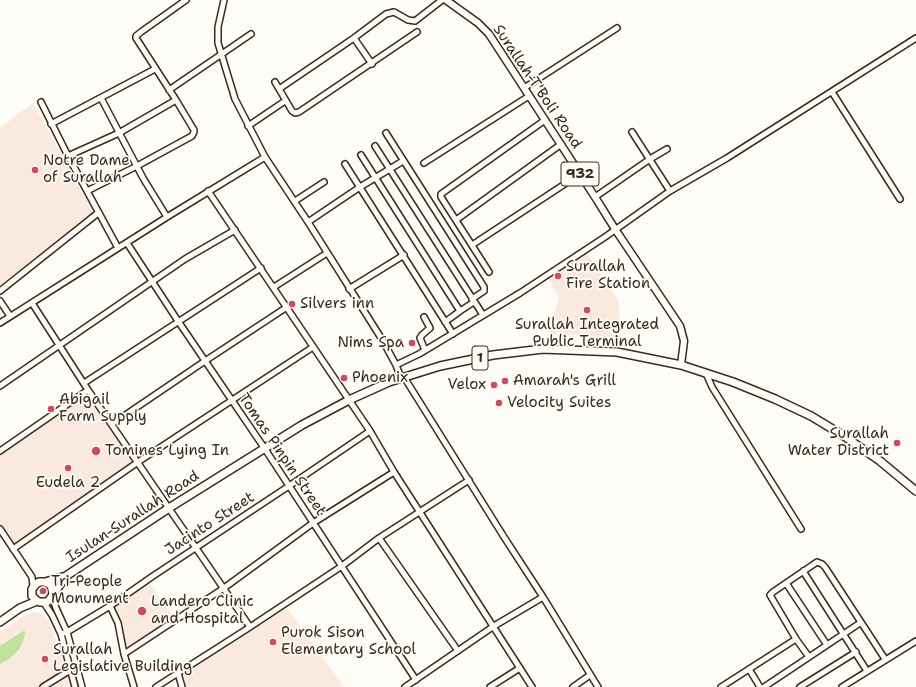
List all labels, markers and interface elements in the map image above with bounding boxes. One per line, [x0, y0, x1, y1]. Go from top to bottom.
street label: Surallah-T'Boli Road [489, 21, 585, 153]
place label: Notre Dame of Surallah [43, 152, 130, 187]
road number: 932 [561, 162, 599, 186]
marker: Notre Dame of Surallah [30, 165, 40, 175]
place label: Surallah Fire Station [566, 258, 650, 293]
marker: Surallah Fire Station [553, 271, 563, 281]
place label: Silvers inn [300, 295, 374, 313]
marker: Silvers inn [287, 299, 297, 309]
marker: Surallah Integrated Public Terminal [582, 305, 592, 315]
place label: Surallah Integrated Public Terminal [515, 316, 659, 351]
place label: Nims Spa [337, 334, 404, 352]
marker: Nims Spa [407, 338, 417, 348]
road number: 1 [472, 346, 488, 370]
place label: Phoenix [352, 369, 408, 387]
place label: Amarah's Grill [513, 372, 616, 390]
marker: Phoenix [339, 373, 349, 383]
place label: Velox [448, 376, 486, 394]
marker: Amarah's Grill [500, 376, 510, 386]
marker: Velox [489, 380, 499, 390]
street label: Tomas Pinpin Street [234, 390, 330, 520]
place label: Abigail Farm Supply [59, 391, 147, 426]
place label: Velocity Suites [507, 394, 611, 412]
marker: Velocity Suites [494, 398, 504, 408]
marker: Abigail Farm Supply [46, 404, 56, 414]
place label: Surallah Water District [788, 425, 889, 460]
marker: Surallah Water District [892, 438, 902, 448]
place label: Tomines Lying In [105, 442, 229, 460]
marker: Tomines Lying In [90, 445, 102, 457]
marker: Eudela 2 [63, 463, 73, 473]
street label: Isulan-Surallah Road [63, 467, 203, 567]
place label: Eudela 2 [36, 474, 100, 492]
street label: Jacinto Street [162, 488, 258, 560]
place label: Tri-People Monument [51, 573, 129, 608]
marker: Tri-People Monument [38, 586, 48, 596]
place label: Landero Clinic and Hospital [151, 593, 254, 628]
marker: Landero Clinic and Hospital [136, 605, 148, 617]
place label: Purok Sison Elementary School [281, 624, 416, 659]
marker: Purok Sison Elementary School [268, 637, 278, 647]
place label: Surallah Legislative Building [53, 641, 192, 676]
marker: Surallah Legislative Building [40, 654, 50, 664]

